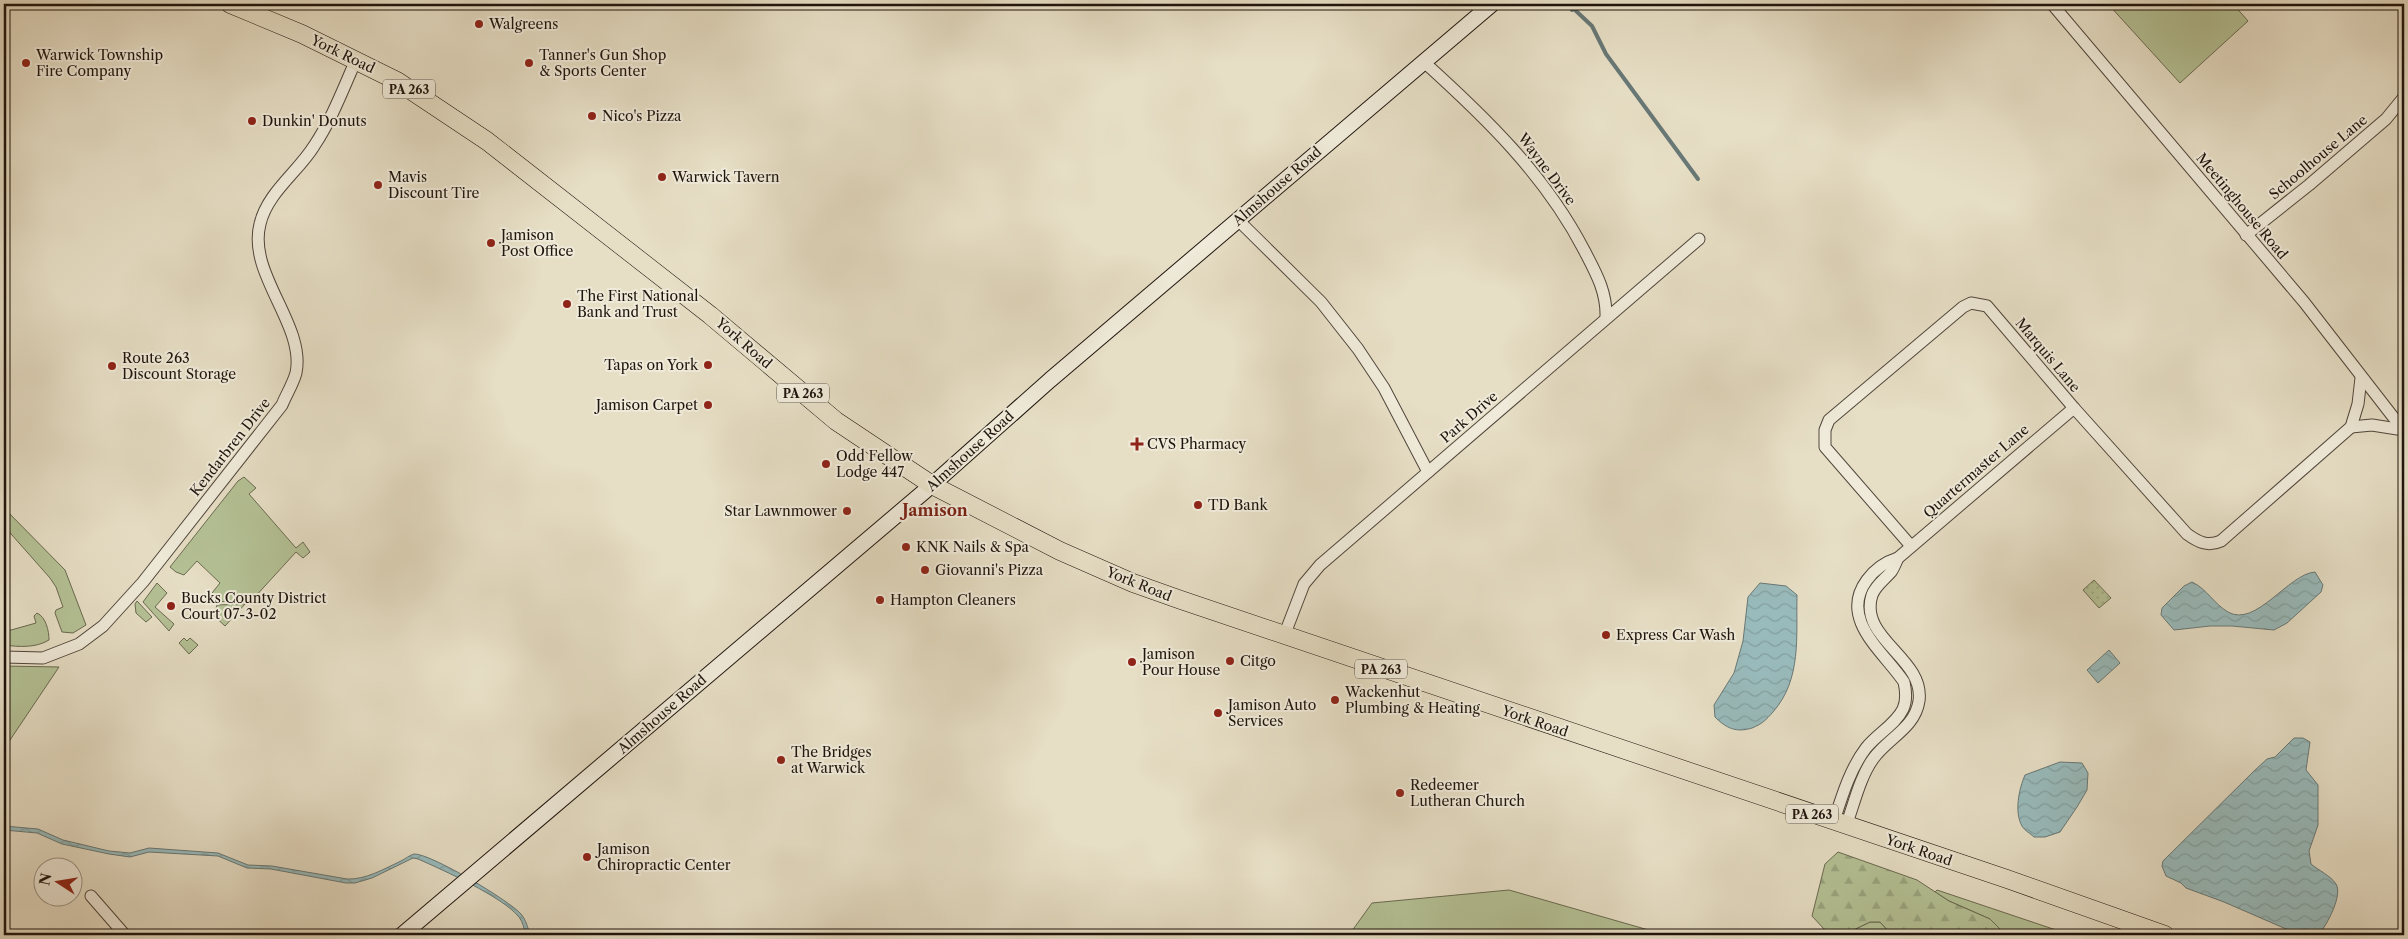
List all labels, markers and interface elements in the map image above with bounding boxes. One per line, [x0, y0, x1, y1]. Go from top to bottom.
place label: Walgreens [488, 15, 558, 33]
marker: Walgreens [473, 18, 485, 30]
street label: York Road [307, 30, 378, 77]
place label: Warwick Township Fire Company [35, 46, 163, 80]
place label: Tanner's Gun Shop & Sports Center [539, 46, 666, 80]
marker: Warwick Township Fire Company [20, 57, 32, 69]
marker: Tanner's Gun Shop & Sports Center [523, 57, 535, 69]
road number: PA 263 [383, 80, 435, 98]
place label: Nico's Pizza [602, 107, 682, 125]
marker: Nico's Pizza [586, 110, 598, 122]
street label: Schoolhouse Lane [2265, 111, 2371, 203]
place label: Dunkin' Donuts [262, 112, 367, 130]
marker: Dunkin' Donuts [246, 115, 258, 127]
street label: Wayne Drive [1513, 129, 1580, 209]
street label: Almshouse Road [1228, 142, 1325, 230]
street label: Meetinghouse Road [2192, 149, 2292, 263]
place label: Mavis Discount Tire [388, 168, 480, 202]
place label: Warwick Tavern [671, 168, 780, 186]
marker: Warwick Tavern [656, 171, 668, 183]
marker: Mavis Discount Tire [372, 179, 384, 191]
place label: Jamison Post Office [499, 226, 574, 260]
marker: Jamison Post Office [485, 237, 497, 249]
place label: The First National Bank and Trust [577, 287, 698, 321]
marker: The First National Bank and Trust [561, 298, 573, 310]
street label: York Road [711, 313, 776, 373]
street label: Marquis Lane [2012, 314, 2084, 396]
place label: Route 263 Discount Storage [122, 349, 236, 383]
place label: Tapas on York [604, 356, 699, 374]
marker: Tapas on York [702, 359, 714, 371]
marker: Route 263 Discount Storage [106, 360, 118, 372]
road number: PA 263 [777, 383, 829, 402]
street label: Park Drive [1437, 387, 1502, 447]
street label: Kendarbren Drive [186, 394, 274, 500]
place label: Jamison Carpet [594, 396, 698, 414]
marker: Jamison Carpet [702, 399, 714, 411]
street label: Almshouse Road [922, 407, 1018, 496]
street label: Quartermaster Lane [1920, 420, 2033, 522]
place label: CVS Pharmacy [1147, 435, 1247, 453]
marker: CVS Pharmacy [1131, 438, 1143, 450]
place label: Odd Fellow Lodge 447 [836, 447, 913, 481]
marker: Odd Fellow Lodge 447 [820, 458, 832, 470]
place label: TD Bank [1208, 496, 1268, 514]
marker: TD Bank [1192, 499, 1204, 511]
district label: Jamison [899, 500, 968, 520]
place label: Star Lawnmower [724, 502, 837, 520]
marker: Star Lawnmower [841, 505, 853, 517]
place label: KNK Nails & Spa [916, 538, 1030, 556]
marker: KNK Nails & Spa [900, 541, 912, 553]
place label: Giovanni's Pizza [935, 561, 1044, 579]
street label: York Road [1103, 562, 1175, 605]
marker: Giovanni's Pizza [919, 564, 931, 576]
place label: Bucks County District Court 07-3-02 [181, 589, 327, 623]
place label: Hampton Cleaners [890, 591, 1016, 609]
marker: Hampton Cleaners [874, 594, 886, 606]
marker: Bucks County District Court 07-3-02 [165, 600, 177, 612]
place label: Express Car Wash [1616, 626, 1735, 644]
marker: Express Car Wash [1600, 629, 1612, 641]
place label: Jamison Pour House [1140, 645, 1220, 679]
place label: Citgo [1240, 652, 1276, 670]
marker: Citgo [1224, 655, 1236, 667]
marker: Jamison Pour House [1126, 656, 1138, 668]
road number: PA 263 [1355, 660, 1407, 679]
street label: Almshouse Road [613, 670, 710, 758]
place label: Wackenhut Plumbing & Heating [1344, 683, 1481, 717]
marker: Wackenhut Plumbing & Heating [1329, 694, 1341, 706]
place label: Jamison Auto Services [1226, 696, 1316, 730]
street label: York Road [1499, 701, 1571, 741]
marker: Jamison Auto Services [1212, 707, 1224, 719]
place label: The Bridges at Warwick [791, 743, 872, 777]
marker: The Bridges at Warwick [775, 754, 787, 766]
place label: Redeemer Lutheran Church [1410, 776, 1525, 810]
marker: Redeemer Lutheran Church [1394, 787, 1406, 799]
road number: PA 263 [1786, 804, 1838, 824]
street label: York Road [1883, 830, 1955, 870]
place label: Jamison Chiropractic Center [595, 840, 731, 874]
marker: Jamison Chiropractic Center [581, 851, 593, 863]
north arrow [32, 856, 82, 906]
text: N [35, 871, 55, 887]

